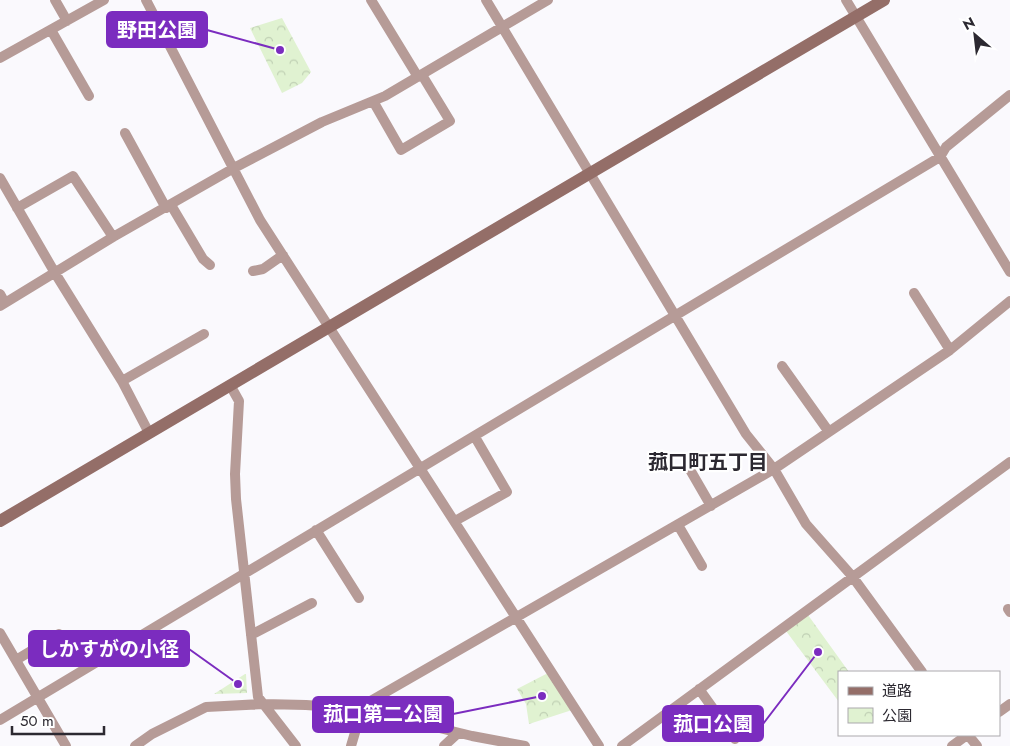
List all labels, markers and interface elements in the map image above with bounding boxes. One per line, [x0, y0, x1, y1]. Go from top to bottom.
north arrow [950, 10, 1000, 60]
callout: 野田公園 [107, 12, 207, 47]
text: N [959, 12, 979, 35]
text: 野田公園 [117, 16, 197, 45]
district label: 菰口町五丁目 [648, 448, 768, 477]
callout: しかすがの小径 [29, 631, 189, 666]
text: しかすがの小径 [39, 635, 179, 664]
legend [838, 671, 1000, 736]
text: 道路 [882, 680, 912, 702]
callout: 菰口第二公園 [313, 697, 453, 732]
text: 菰口第二公園 [323, 700, 443, 729]
scale bar [12, 704, 105, 736]
text: 公園 [882, 705, 912, 727]
callout: 菰口公園 [663, 706, 763, 741]
text: 50 m [20, 710, 54, 732]
text: 菰口公園 [673, 710, 753, 739]

